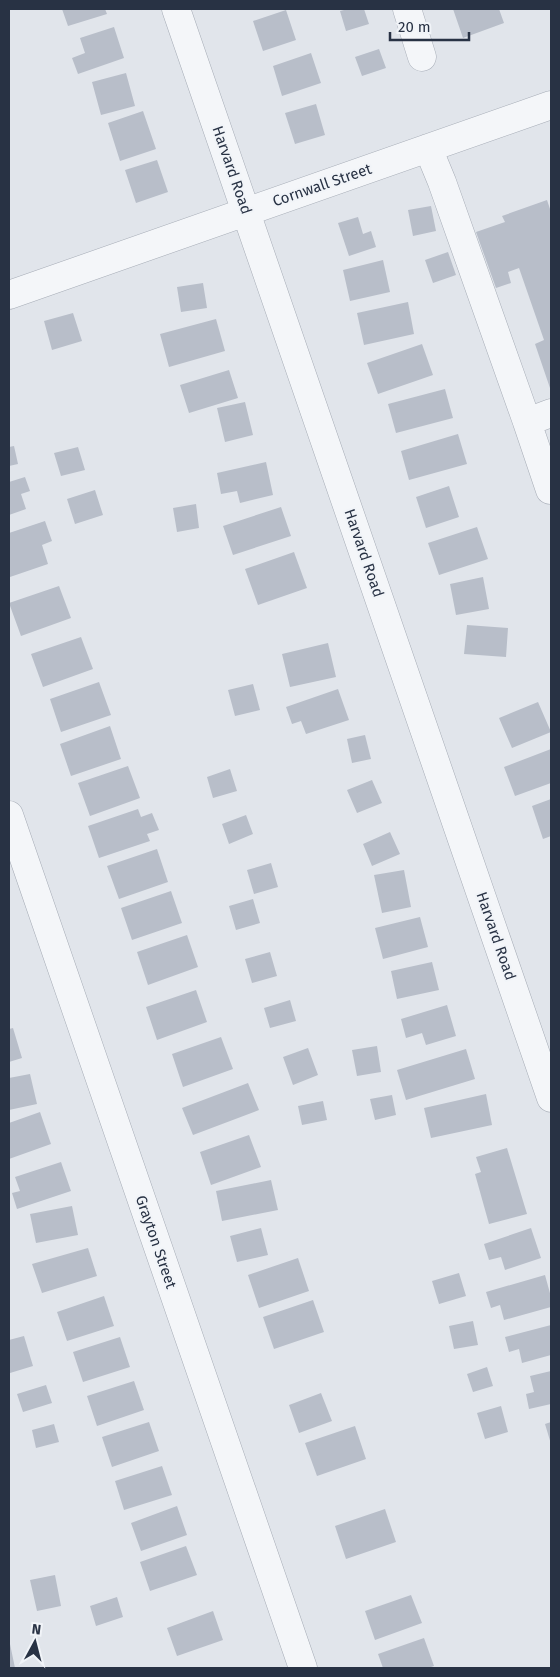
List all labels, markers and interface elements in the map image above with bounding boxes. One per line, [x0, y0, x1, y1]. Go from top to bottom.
scale bar [390, 10, 469, 42]
text: 20 m [398, 18, 431, 36]
street label: Harvard Road [208, 123, 256, 217]
street label: Cornwall Street [270, 159, 374, 210]
street label: Harvard Road [340, 506, 388, 600]
street label: Harvard Road [472, 889, 520, 983]
street label: Grayton Street [132, 1193, 181, 1292]
north arrow [10, 1617, 60, 1667]
text: N [31, 1621, 42, 1639]

